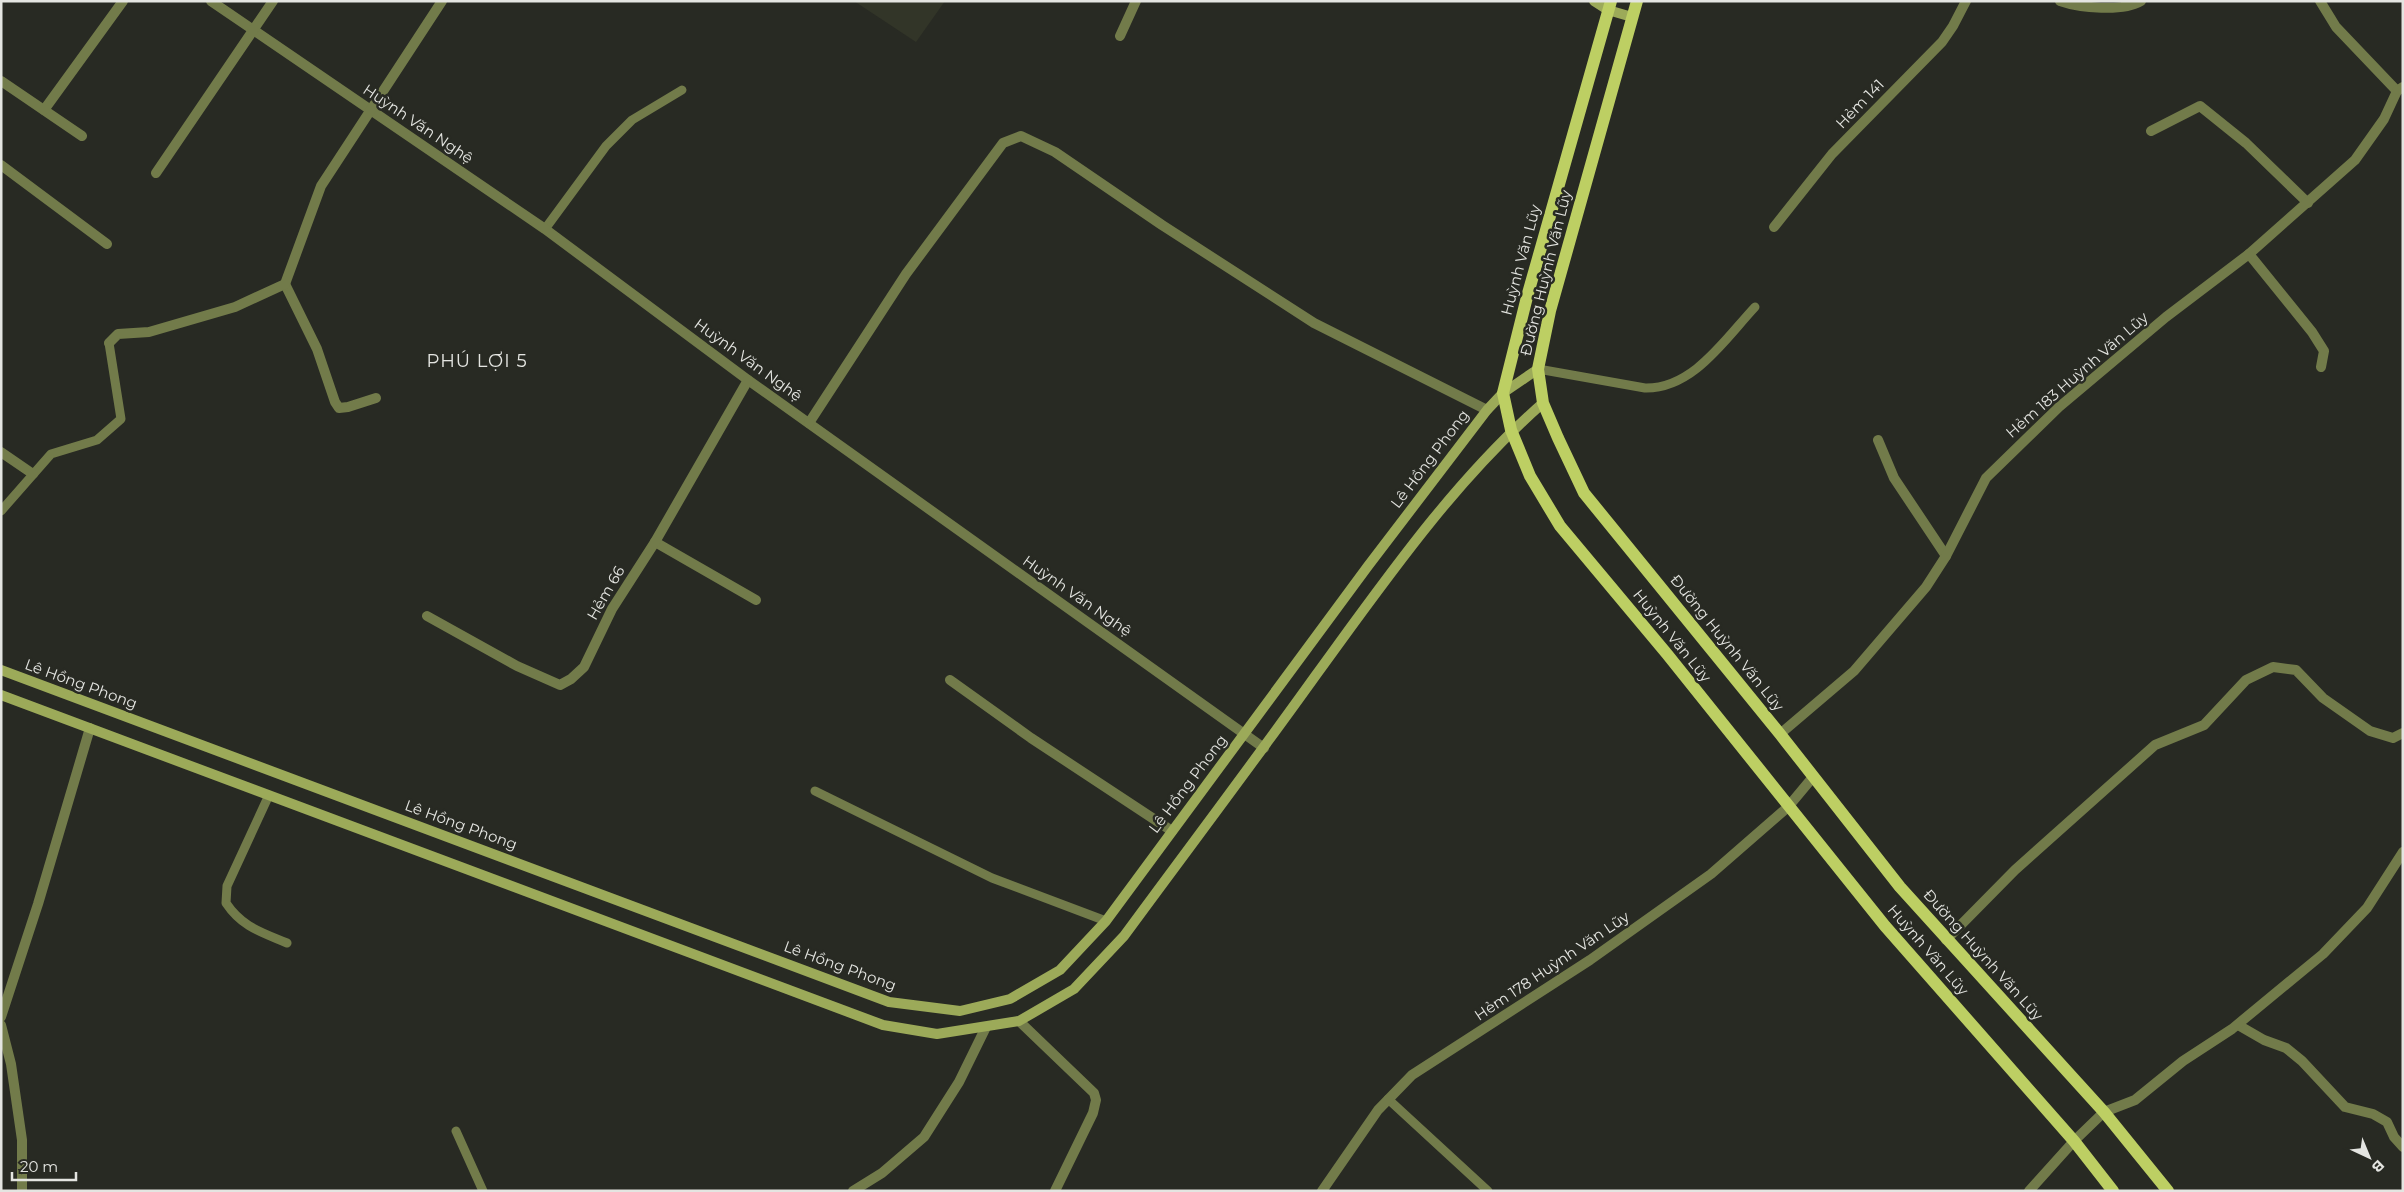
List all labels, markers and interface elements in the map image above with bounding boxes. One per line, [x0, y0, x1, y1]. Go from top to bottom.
street label: Hẻm 141 [1831, 75, 1888, 132]
street label: Huỳnh Văn Nghệ [360, 80, 477, 167]
street label: Đường Huỳnh Văn Lũy [1516, 187, 1576, 358]
street label: Huỳnh Văn Lũy [1497, 202, 1545, 317]
street label: Hẻm 183 Huỳnh Văn Lũy [2002, 307, 2152, 442]
street label: Huỳnh Văn Nghệ [691, 314, 806, 405]
district label: PHÚ LỢI 5 [426, 350, 528, 372]
street label: Lê Hồng Phong [1386, 406, 1473, 512]
street label: Huỳnh Văn Nghệ [1019, 551, 1135, 640]
street label: Hẻm 66 [582, 562, 629, 623]
street label: Đường Huỳnh Văn Lũy [1666, 571, 1789, 715]
street label: Huỳnh Văn Lũy [1629, 585, 1716, 687]
street label: Lê Hồng Phong [22, 654, 140, 713]
street label: Lê Hồng Phong [1144, 731, 1231, 837]
street label: Lê Hồng Phong [402, 795, 520, 854]
street label: Đường Huỳnh Văn Lũy [1919, 885, 2048, 1025]
street label: Huỳnh Văn Lũy [1884, 900, 1974, 1000]
street label: Hẻm 178 Huỳnh Văn Lũy [1471, 906, 1633, 1025]
street label: Lê Hồng Phong [781, 936, 899, 995]
north arrow [2344, 1132, 2394, 1182]
scale bar [12, 1150, 76, 1182]
text: B [2368, 1156, 2388, 1177]
text: 20 m [20, 1157, 58, 1176]

